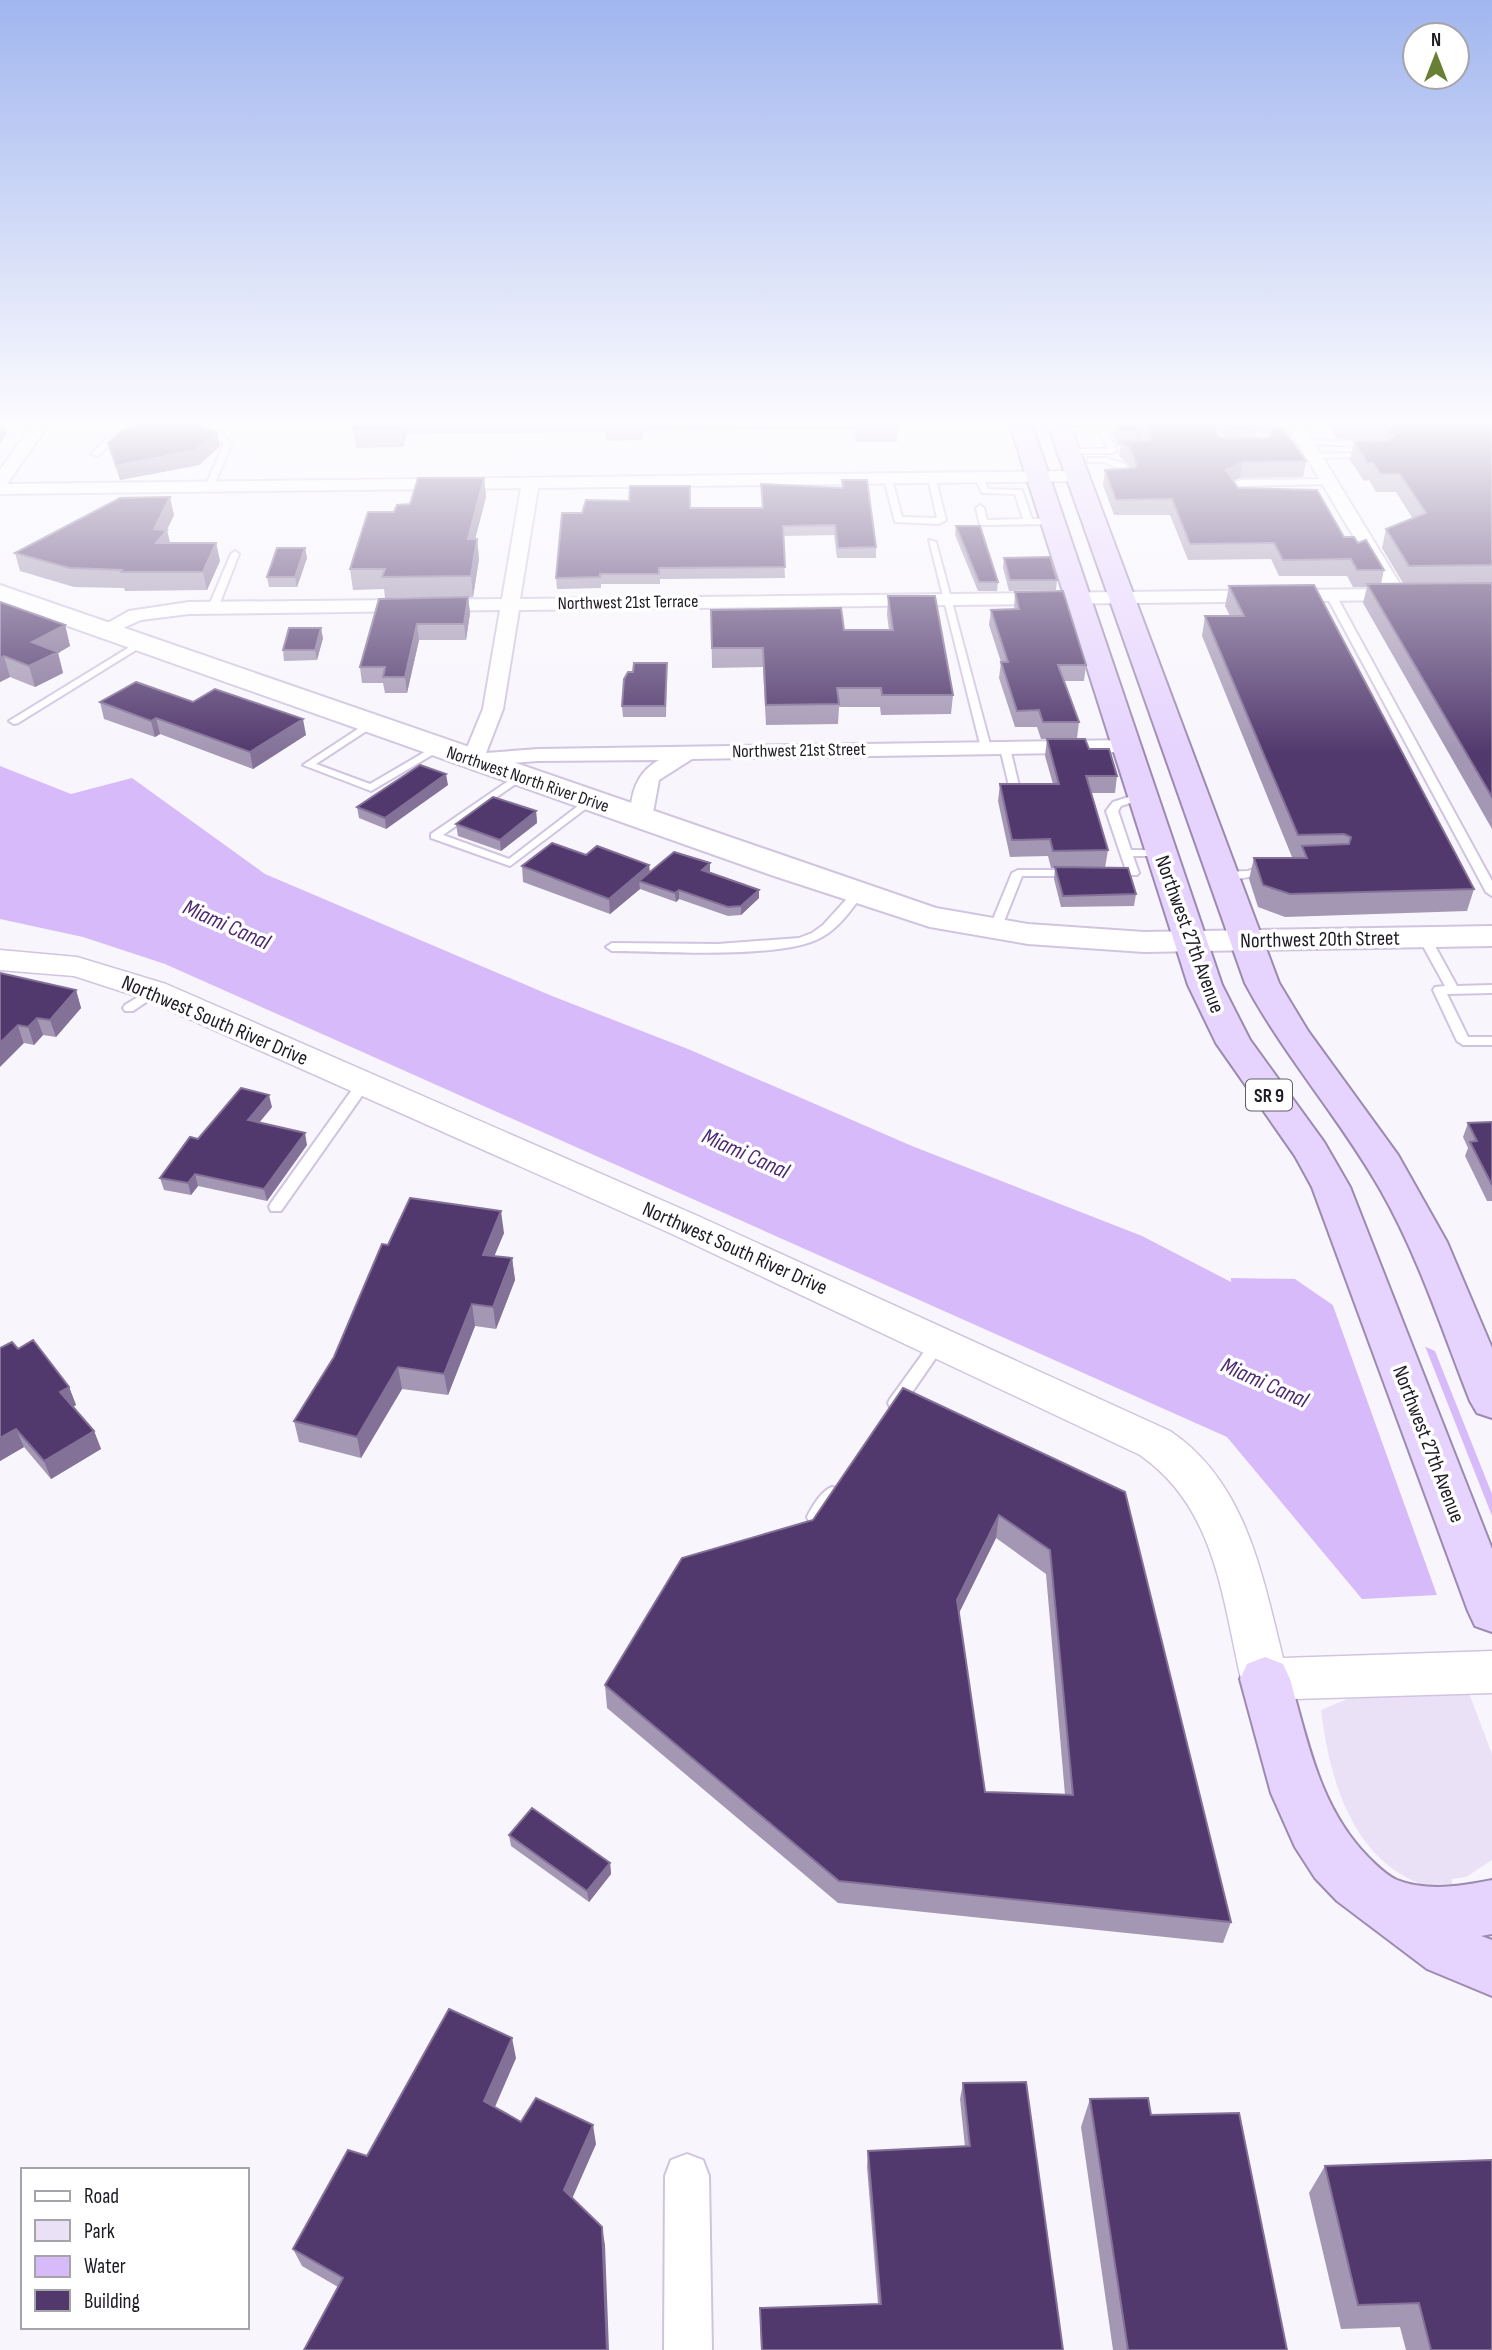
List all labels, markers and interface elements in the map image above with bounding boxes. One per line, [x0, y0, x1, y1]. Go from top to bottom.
north arrow [1401, 21, 1471, 91]
text: N [1431, 29, 1441, 52]
street label: Northwest 21st Terrace [558, 591, 698, 614]
street label: Northwest 21st Street [732, 739, 867, 762]
street label: Northwest North River Drive [444, 742, 612, 817]
street label: Northwest 27th Avenue [1149, 852, 1230, 1016]
water label: Miami Canal [179, 893, 275, 957]
street label: Northwest 20th Street [1240, 926, 1400, 953]
street label: Northwest South River Drive [118, 970, 312, 1071]
road number: SR 9 [1246, 1079, 1292, 1110]
water label: Miami Canal [698, 1122, 794, 1186]
street label: Northwest South River Drive [638, 1196, 831, 1301]
water label: Miami Canal [1217, 1351, 1313, 1415]
street label: Northwest 27th Avenue [1387, 1362, 1470, 1526]
legend [21, 2168, 248, 2329]
text: Road [84, 2184, 119, 2209]
text: Park [84, 2219, 115, 2244]
text: Water [84, 2254, 126, 2279]
text: Building [84, 2289, 140, 2314]

